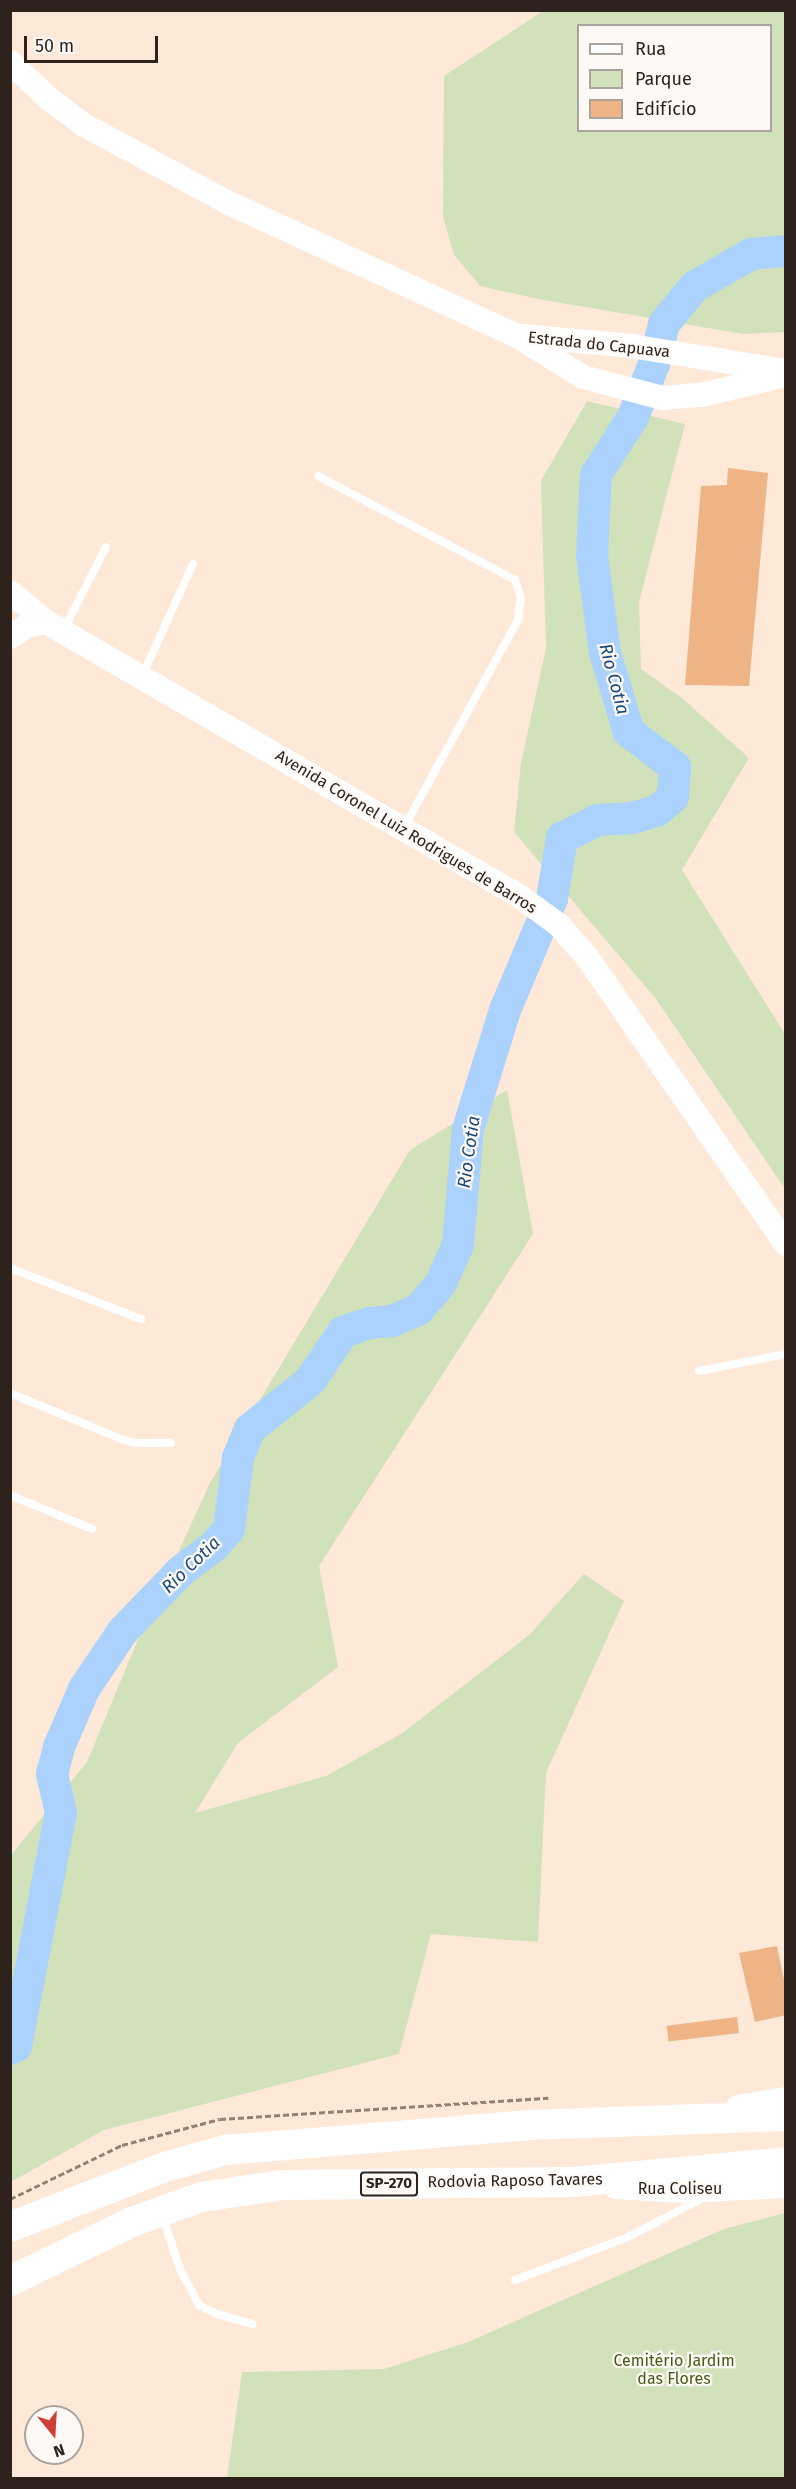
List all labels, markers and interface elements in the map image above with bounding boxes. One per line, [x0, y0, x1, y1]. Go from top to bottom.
scale bar [27, 24, 160, 62]
legend [577, 24, 772, 132]
text: 50 m [35, 35, 74, 57]
text: Rua [635, 38, 666, 60]
text: Parque [635, 68, 692, 90]
text: Edifício [635, 98, 697, 120]
street label: Estrada do Capuava [527, 328, 671, 362]
water label: Rio Cotia [594, 641, 634, 717]
street label: Avenida Coronel Luiz Rodrigues de Barros [272, 746, 540, 918]
water label: Rio Cotia [453, 1115, 485, 1189]
water label: Rio Cotia [157, 1532, 225, 1598]
street label: Rodovia Raposo Tavares [427, 2170, 603, 2192]
road number: SP-270 [359, 2172, 419, 2196]
street label: Rua Coliseu [638, 2179, 722, 2199]
park label: Cemitério Jardim das Flores [613, 2351, 735, 2389]
north arrow [24, 2405, 84, 2465]
text: N [51, 2440, 67, 2461]

